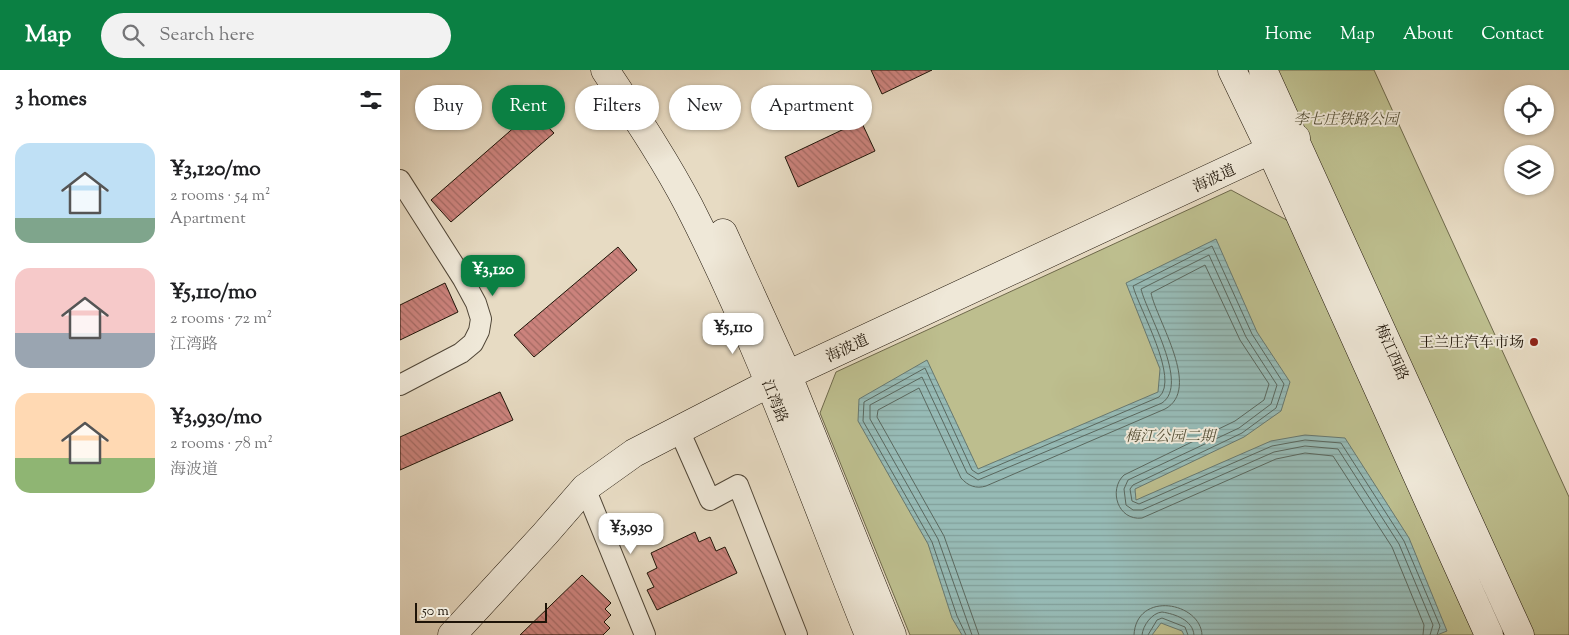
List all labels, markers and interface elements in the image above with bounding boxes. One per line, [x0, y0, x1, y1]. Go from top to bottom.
search box [101, 13, 451, 58]
text: Map [25, 18, 71, 52]
icon: search [119, 21, 147, 49]
text: Search here [159, 22, 255, 49]
text: Home [1265, 22, 1312, 48]
text: Map [1340, 22, 1375, 48]
text: About [1403, 22, 1453, 48]
text: Contact [1481, 22, 1544, 48]
text: 3 homes [15, 85, 87, 115]
chip: Buy [415, 85, 482, 130]
chip: Rent [492, 85, 565, 130]
chip: Filters [575, 85, 659, 130]
chip: New [669, 85, 741, 130]
chip: Apartment [751, 85, 872, 130]
map controls [1504, 85, 1554, 195]
button: locate [1504, 85, 1554, 135]
icon: filters [357, 86, 385, 114]
park label: 李七庄铁路公园 [1293, 110, 1400, 131]
button: layers [1504, 145, 1554, 195]
text: ¥3,120/mo [170, 155, 261, 185]
street label: 海波道 [1190, 160, 1239, 198]
icon: home [55, 163, 115, 223]
text: 2 rooms · 54 m² [170, 185, 270, 208]
text: Apartment [170, 208, 246, 231]
pin: ¥3,120 [452, 254, 534, 297]
text: ¥3,120 [472, 259, 514, 282]
text: ¥5,110/mo [170, 278, 257, 308]
icon: home [55, 288, 115, 348]
text: 2 rooms · 72 m² [170, 308, 272, 331]
pin: ¥5,110 [692, 312, 774, 355]
text: ¥5,110 [714, 317, 752, 340]
street label: 梅江西路 [1369, 321, 1412, 384]
street label: 海波道 [823, 330, 872, 368]
place label: 王兰庄汽车市场 [1419, 333, 1524, 354]
text: 江湾路 [170, 334, 218, 357]
marker: 王兰庄汽车市场 [1528, 336, 1540, 348]
street label: 江湾路 [755, 377, 792, 426]
text: ¥3,930/mo [170, 403, 262, 433]
icon: home [55, 413, 115, 473]
park label: 梅江公园二期 [1125, 427, 1218, 448]
text: 2 rooms · 78 m² [170, 433, 273, 456]
text: 海波道 [170, 459, 218, 482]
pin: ¥3,930 [590, 512, 672, 555]
text: ¥3,930 [609, 517, 653, 540]
scale bar [415, 600, 548, 623]
text: 50 m [422, 602, 449, 622]

